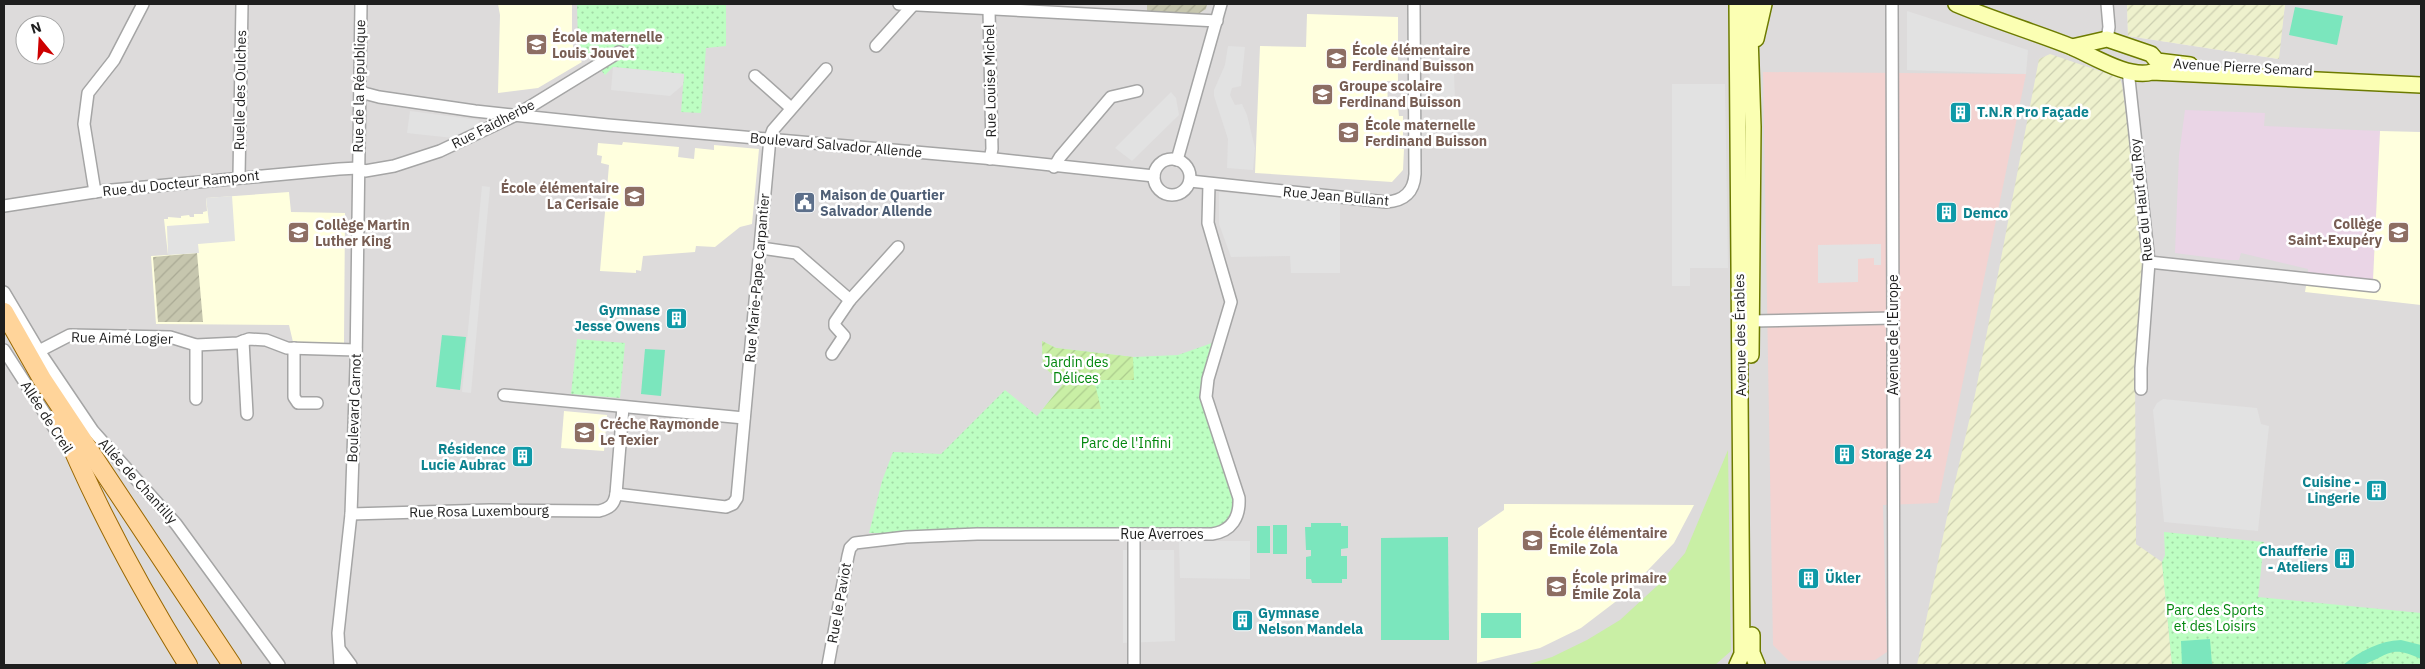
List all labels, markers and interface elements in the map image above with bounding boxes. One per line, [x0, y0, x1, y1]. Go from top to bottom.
north arrow [15, 15, 65, 65]
text: N [28, 18, 44, 38]
street label: Rue de la République [349, 19, 369, 153]
street label: Rue Louise Michel [980, 24, 1000, 138]
place label: École maternelle Louis Jouvet [552, 27, 663, 62]
street label: Ruelle des Oulches [230, 30, 250, 150]
school or university icon: École maternelle Louis Jouvet [524, 33, 548, 57]
place label: École élémentaire Ferdinand Buisson [1352, 40, 1474, 75]
school or university icon: École élémentaire Ferdinand Buisson [1324, 46, 1348, 70]
street label: Avenue Pierre Semard [2173, 54, 2313, 80]
place label: Groupe scolaire Ferdinand Buisson [1339, 77, 1461, 111]
school or university icon: Groupe scolaire Ferdinand Buisson [1311, 82, 1335, 106]
street label: Rue Faidherbe [448, 95, 538, 153]
building icon: T.N.R Pro Façade [1949, 100, 1973, 124]
place label: T.N.R Pro Façade [1977, 103, 2089, 121]
place label: École maternelle Ferdinand Buisson [1365, 115, 1487, 150]
school or university icon: École maternelle Ferdinand Buisson [1337, 121, 1361, 145]
street label: Boulevard Salvador Allende [749, 128, 923, 162]
street label: Rue du Haut du Roy [2126, 138, 2156, 262]
street label: Rue du Docteur Rampont [102, 166, 261, 200]
place label: École élémentaire La Cerisaie [501, 178, 619, 213]
street label: Rue Jean Bullant [1282, 182, 1390, 210]
school or university icon: École élémentaire La Cerisaie [623, 184, 647, 208]
place label: Maison de Quartier Salvador Allende [820, 186, 945, 220]
public building icon: Maison de Quartier Salvador Allende [792, 191, 816, 215]
street label: Rue Marie-Pape Carpantier [741, 193, 773, 363]
building icon: Demco [1935, 201, 1959, 225]
place label: Demco [1963, 204, 2008, 222]
place label: Collège Saint-Exupéry [2288, 215, 2383, 249]
place label: Collège Martin Luther King [315, 216, 410, 250]
school or university icon: Collège Saint-Exupéry [2386, 220, 2410, 244]
school or university icon: Collège Martin Luther King [287, 221, 311, 245]
street label: Avenue des Érables [1729, 273, 1750, 397]
street label: Avenue de l'Europe [1884, 274, 1902, 396]
place label: Gymnase Jesse Owens [574, 301, 660, 335]
building icon: Gymnase Jesse Owens [664, 306, 688, 330]
street label: Rue Aimé Logier [71, 328, 173, 348]
street label: Boulevard Carnot [343, 353, 365, 463]
park label: Jardin des Délices [1043, 353, 1109, 387]
street label: Allée de Creil [17, 377, 77, 457]
place label: Créche Raymonde Le Texier [600, 415, 719, 449]
school or university icon: Créche Raymonde Le Texier [572, 420, 596, 444]
street label: Allée de Chantilly [95, 434, 181, 528]
park label: Parc de l'Infini [1081, 434, 1171, 452]
place label: Résidence Lucie Aubrac [421, 440, 506, 474]
building icon: Storage 24 [1833, 442, 1857, 466]
building icon: Résidence Lucie Aubrac [510, 445, 534, 469]
place label: Storage 24 [1861, 445, 1932, 463]
place label: Cuisine - Lingerie [2302, 473, 2360, 507]
building icon: Cuisine - Lingerie [2364, 478, 2388, 502]
street label: Rue Rosa Luxembourg [409, 501, 550, 521]
place label: École élémentaire Emile Zola [1549, 523, 1667, 558]
street label: Rue Averroes [1120, 525, 1204, 543]
school or university icon: École élémentaire Emile Zola [1521, 529, 1545, 553]
place label: Chaufferie - Ateliers [2259, 542, 2328, 576]
building icon: Chaufferie - Ateliers [2332, 547, 2356, 571]
street label: Rue le Paviot [823, 561, 855, 645]
building icon: Ükler [1797, 566, 1821, 590]
place label: École primaire Émile Zola [1572, 568, 1667, 603]
place label: Ükler [1825, 569, 1861, 587]
school or university icon: École primaire Émile Zola [1544, 574, 1568, 598]
park label: Parc des Sports et des Loisirs [2166, 601, 2264, 635]
place label: Gymnase Nelson Mandela [1258, 604, 1363, 638]
building icon: Gymnase Nelson Mandela [1230, 609, 1254, 633]

